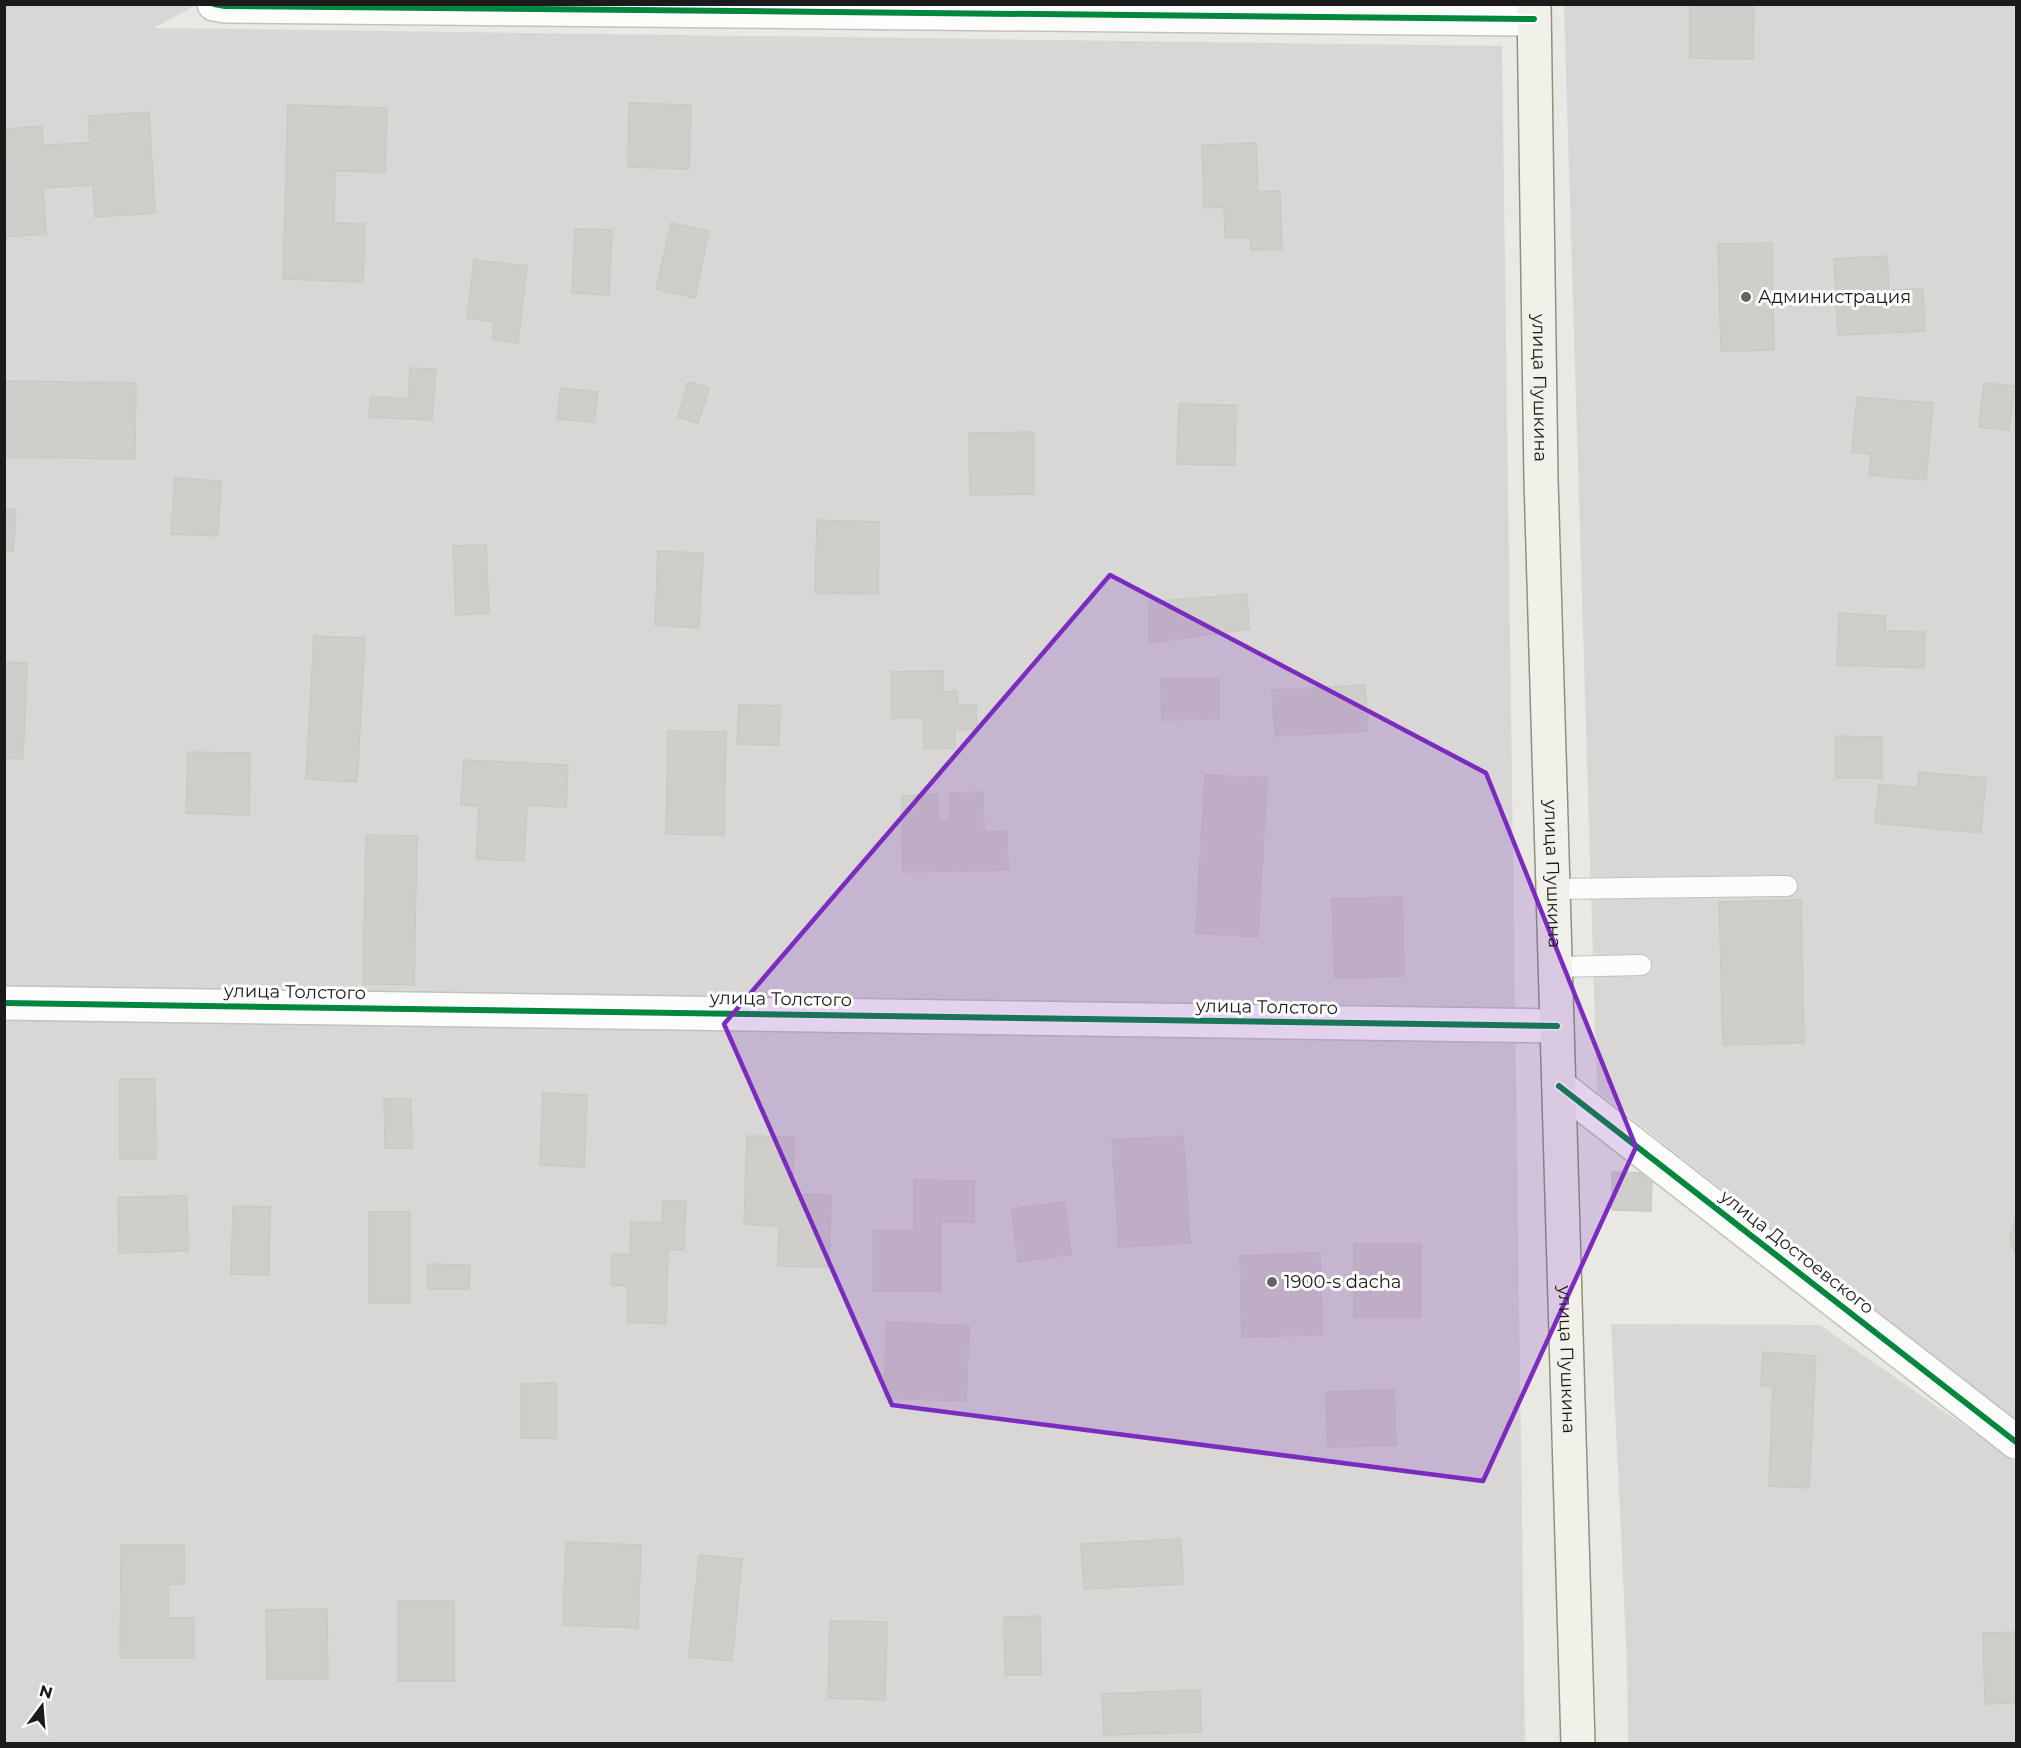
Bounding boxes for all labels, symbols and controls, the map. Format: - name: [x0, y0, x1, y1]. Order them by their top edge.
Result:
- place label: Администрация: [1758, 286, 1911, 308]
- marker: Администрация: [1739, 290, 1753, 304]
- street label: улица Пушкина: [1528, 313, 1552, 462]
- street label: улица Пушкина: [1539, 798, 1566, 948]
- street label: улица Толстого: [223, 980, 366, 1004]
- street label: улица Толстого: [709, 987, 852, 1011]
- street label: улица Толстого: [1195, 995, 1338, 1019]
- street label: улица Достоевского: [1715, 1184, 1878, 1319]
- place label: 1900-s dacha: [1284, 1271, 1401, 1293]
- marker: 1900-s dacha: [1265, 1275, 1279, 1289]
- street label: улица Пушкина: [1554, 1284, 1580, 1434]
- north arrow: [12, 1676, 72, 1736]
- text: N: [37, 1681, 55, 1703]

